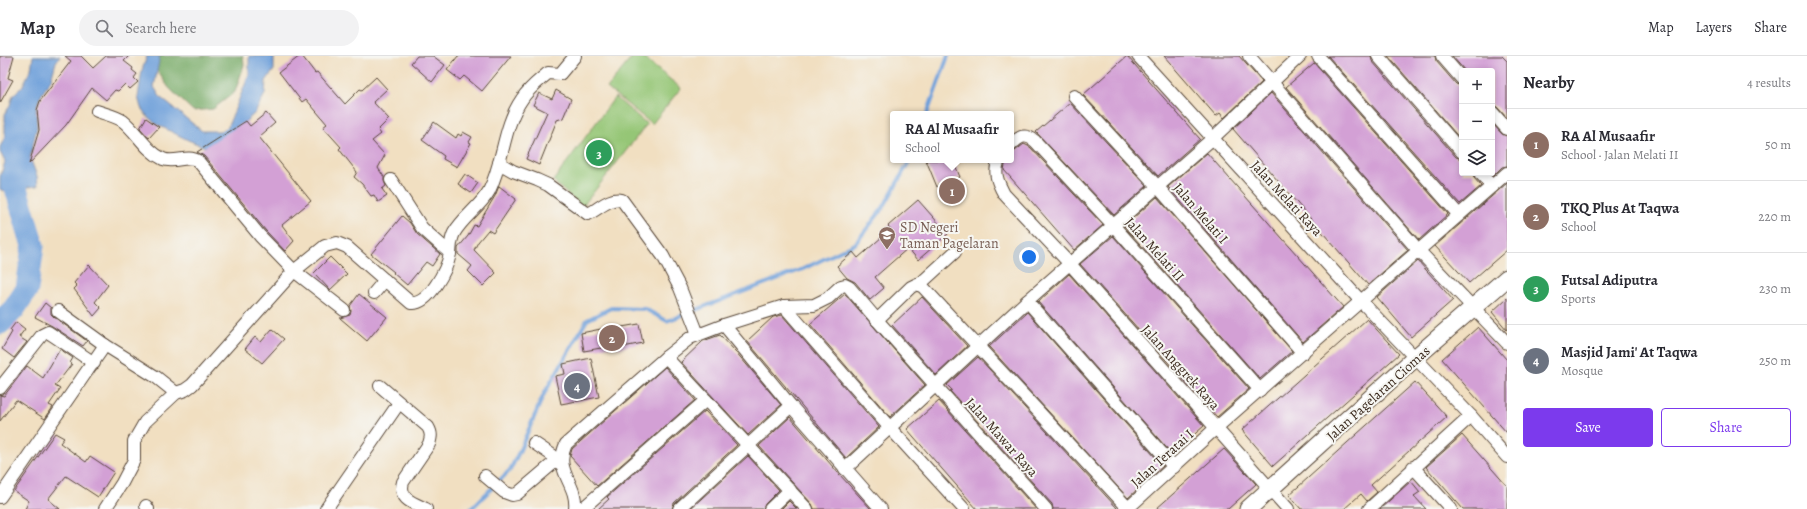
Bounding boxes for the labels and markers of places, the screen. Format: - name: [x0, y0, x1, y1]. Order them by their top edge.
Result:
- pin: 3: [586, 138, 612, 168]
- pin: 1: [939, 176, 965, 206]
- place label: SD Negeri Taman Pagelaran: [900, 218, 999, 253]
- school or university icon: SD Negeri Taman Pagelaran: [877, 225, 897, 250]
- pin: 2: [599, 323, 625, 353]
- pin: 4: [564, 371, 590, 401]

